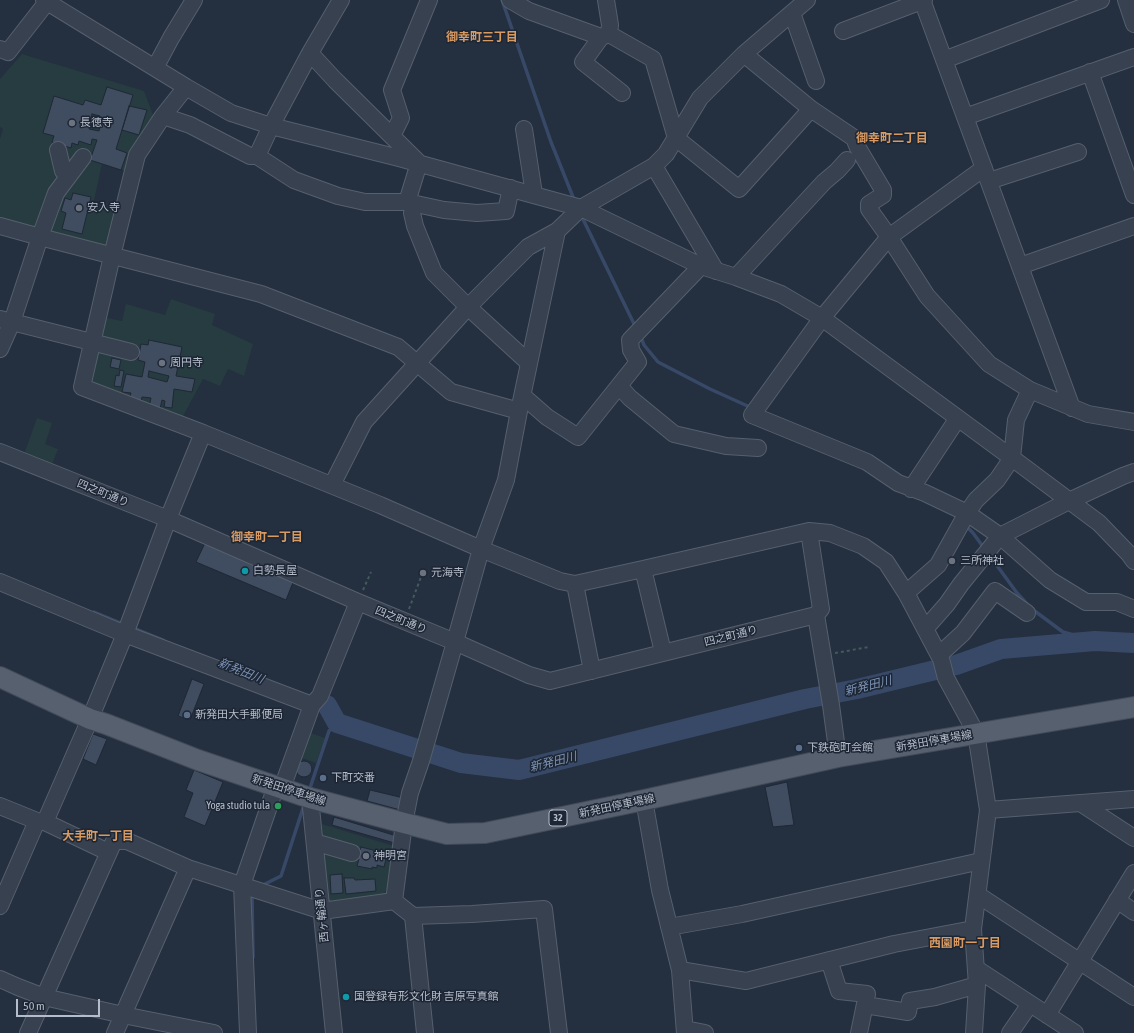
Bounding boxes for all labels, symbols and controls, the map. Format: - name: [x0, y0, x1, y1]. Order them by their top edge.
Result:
- district label: 御幸町三丁目: [446, 30, 518, 44]
- place label: 長徳寺: [80, 116, 113, 130]
- marker: 長徳寺: [67, 118, 77, 128]
- district label: 御幸町二丁目: [856, 131, 928, 145]
- place label: 安入寺: [87, 201, 120, 215]
- marker: 安入寺: [74, 203, 84, 213]
- place label: 周円寺: [170, 356, 203, 370]
- marker: 周円寺: [157, 358, 167, 368]
- street label: 四之町通り: [75, 477, 131, 509]
- district label: 御幸町一丁目: [231, 530, 303, 544]
- place label: 三所神社: [960, 554, 1004, 568]
- marker: 三所神社: [947, 556, 957, 566]
- place label: 白勢長屋: [253, 564, 297, 578]
- marker: 白勢長屋: [240, 566, 250, 576]
- place label: 元海寺: [431, 566, 464, 580]
- marker: 元海寺: [418, 568, 428, 578]
- street label: 四之町通り: [373, 604, 429, 636]
- street label: 四之町通り: [703, 623, 759, 649]
- water label: 新発田川: [216, 655, 266, 687]
- water label: 新発田川: [843, 673, 893, 699]
- place label: 新発田大手郵便局: [195, 708, 283, 722]
- marker: 新発田大手郵便局: [182, 710, 192, 720]
- street label: 新発田停車場線: [895, 728, 973, 754]
- place label: 下鉄砲町会館: [807, 741, 873, 755]
- marker: 下鉄砲町会館: [794, 743, 804, 753]
- water label: 新発田川: [528, 749, 578, 775]
- place label: 下町交番: [331, 771, 375, 785]
- street label: 新発田停車場線: [250, 772, 328, 808]
- marker: 下町交番: [318, 773, 328, 783]
- street label: 新発田停車場線: [578, 792, 656, 820]
- place label: Yoga studio tula: [206, 799, 270, 813]
- marker: Yoga studio tula: [273, 801, 283, 811]
- road number: 32: [549, 810, 567, 826]
- district label: 大手町一丁目: [62, 829, 134, 843]
- place label: 神明宮: [374, 849, 407, 863]
- marker: 神明宮: [361, 851, 371, 861]
- street label: 西ヶ輪通り: [313, 887, 331, 943]
- district label: 西園町一丁目: [929, 936, 1001, 950]
- place label: 国登録有形文化財 吉原写真館: [354, 990, 499, 1004]
- scale bar: [18, 991, 102, 1017]
- marker: 国登録有形文化財 吉原写真館: [341, 992, 351, 1002]
- text: 50 m: [23, 999, 45, 1013]

